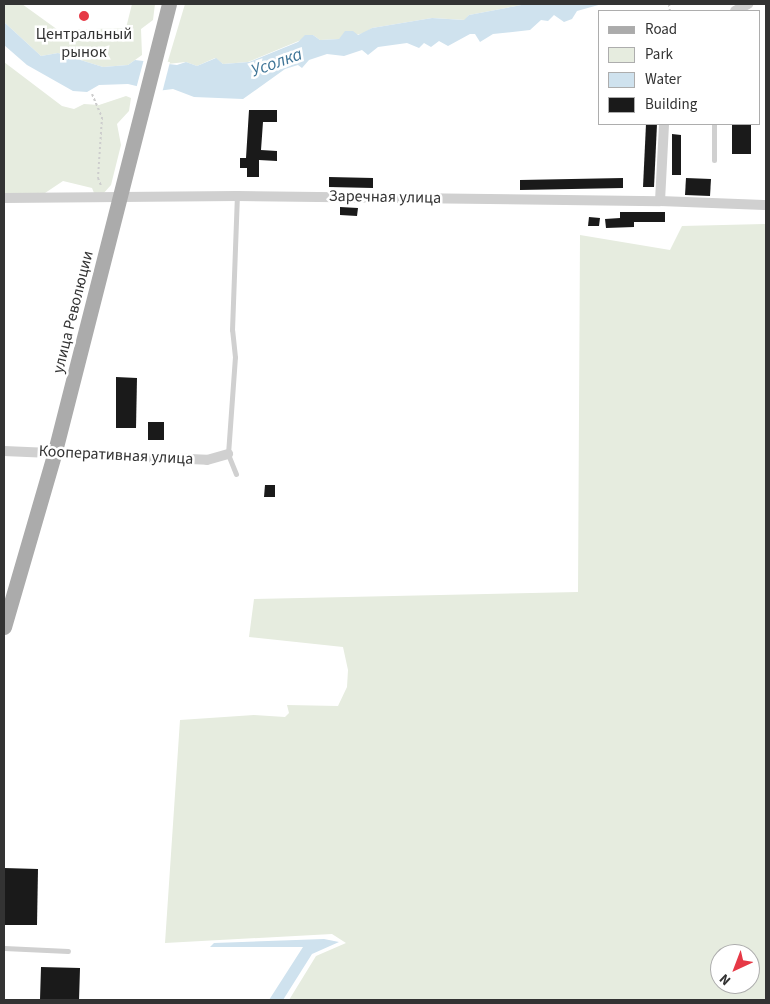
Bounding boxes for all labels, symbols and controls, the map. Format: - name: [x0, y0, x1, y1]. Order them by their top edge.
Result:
- marker: Центральный рынок: [78, 10, 90, 22]
- legend: [598, 10, 760, 125]
- text: Road: [645, 19, 677, 40]
- place label: Центральный рынок: [36, 24, 132, 62]
- water label: Усолка: [248, 44, 306, 82]
- text: Park: [645, 44, 673, 65]
- text: Water: [645, 69, 681, 90]
- text: Building: [645, 94, 697, 115]
- street label: Заречная улица: [329, 186, 441, 208]
- street label: улица Революции: [48, 249, 98, 375]
- street label: Кооперативная улица: [38, 441, 194, 469]
- north arrow: [710, 944, 760, 994]
- text: N: [715, 969, 736, 990]

